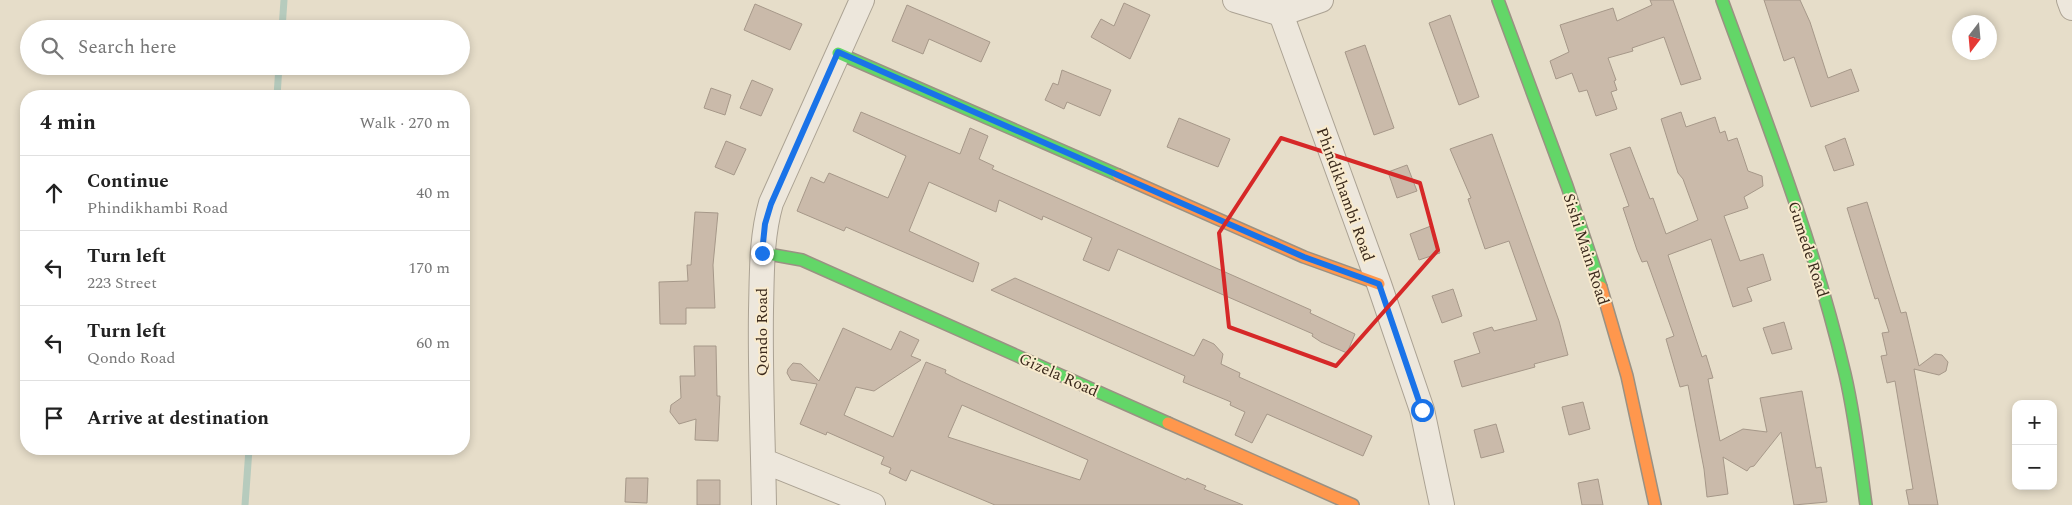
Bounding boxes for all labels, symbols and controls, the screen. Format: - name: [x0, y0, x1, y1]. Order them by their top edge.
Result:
- north arrow: [1952, 15, 1997, 60]
- search box: [20, 20, 470, 75]
- text: Search here: [78, 33, 177, 62]
- icon: search: [38, 34, 66, 62]
- text: 4 min: [40, 107, 96, 139]
- text: Walk · 270 m: [359, 111, 450, 135]
- street label: Phindikhambi Road: [1310, 124, 1380, 265]
- text: Continue: [87, 167, 169, 196]
- icon: ahead: [40, 179, 68, 207]
- text: 40 m: [416, 181, 450, 205]
- street label: Sishi Main Road: [1557, 190, 1615, 308]
- text: Phindikhambi Road: [87, 196, 228, 220]
- street label: Gumede Road: [1781, 198, 1835, 300]
- text: Turn left: [87, 242, 166, 271]
- route end: [751, 242, 774, 265]
- icon: left: [40, 254, 68, 282]
- text: 170 m: [408, 256, 450, 280]
- text: 223 Street: [87, 271, 157, 295]
- street label: Qondo Road: [750, 288, 774, 376]
- text: Turn left: [87, 317, 166, 346]
- icon: left: [40, 329, 68, 357]
- text: 60 m: [416, 331, 450, 355]
- text: Qondo Road: [87, 346, 176, 370]
- street label: Gizela Road: [1015, 347, 1102, 403]
- route start: [1411, 399, 1434, 422]
- map controls: [2012, 400, 2057, 490]
- button: +: [2012, 400, 2057, 445]
- icon: arrive: [40, 404, 68, 432]
- text: Arrive at destination: [87, 404, 269, 433]
- button: −: [2012, 445, 2057, 490]

